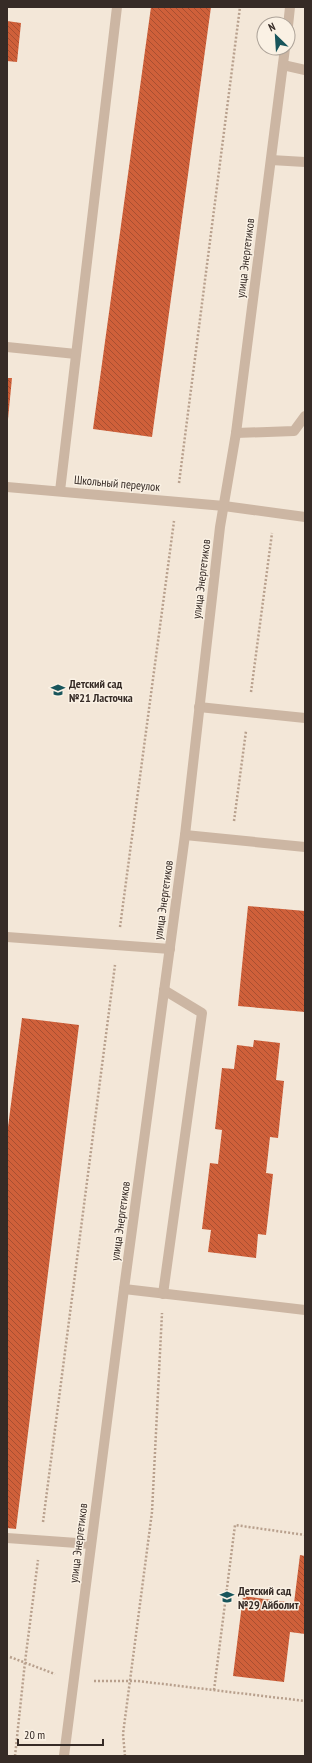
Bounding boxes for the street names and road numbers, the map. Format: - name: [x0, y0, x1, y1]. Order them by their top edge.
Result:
- street label: улица Энергетиков: [233, 217, 257, 299]
- street label: Школьный переулок: [73, 472, 161, 494]
- street label: улица Энергетиков: [189, 538, 213, 620]
- street label: улица Энергетиков: [150, 859, 176, 941]
- street label: улица Энергетиков: [107, 1180, 133, 1262]
- street label: улица Энергетиков: [66, 1502, 90, 1584]

